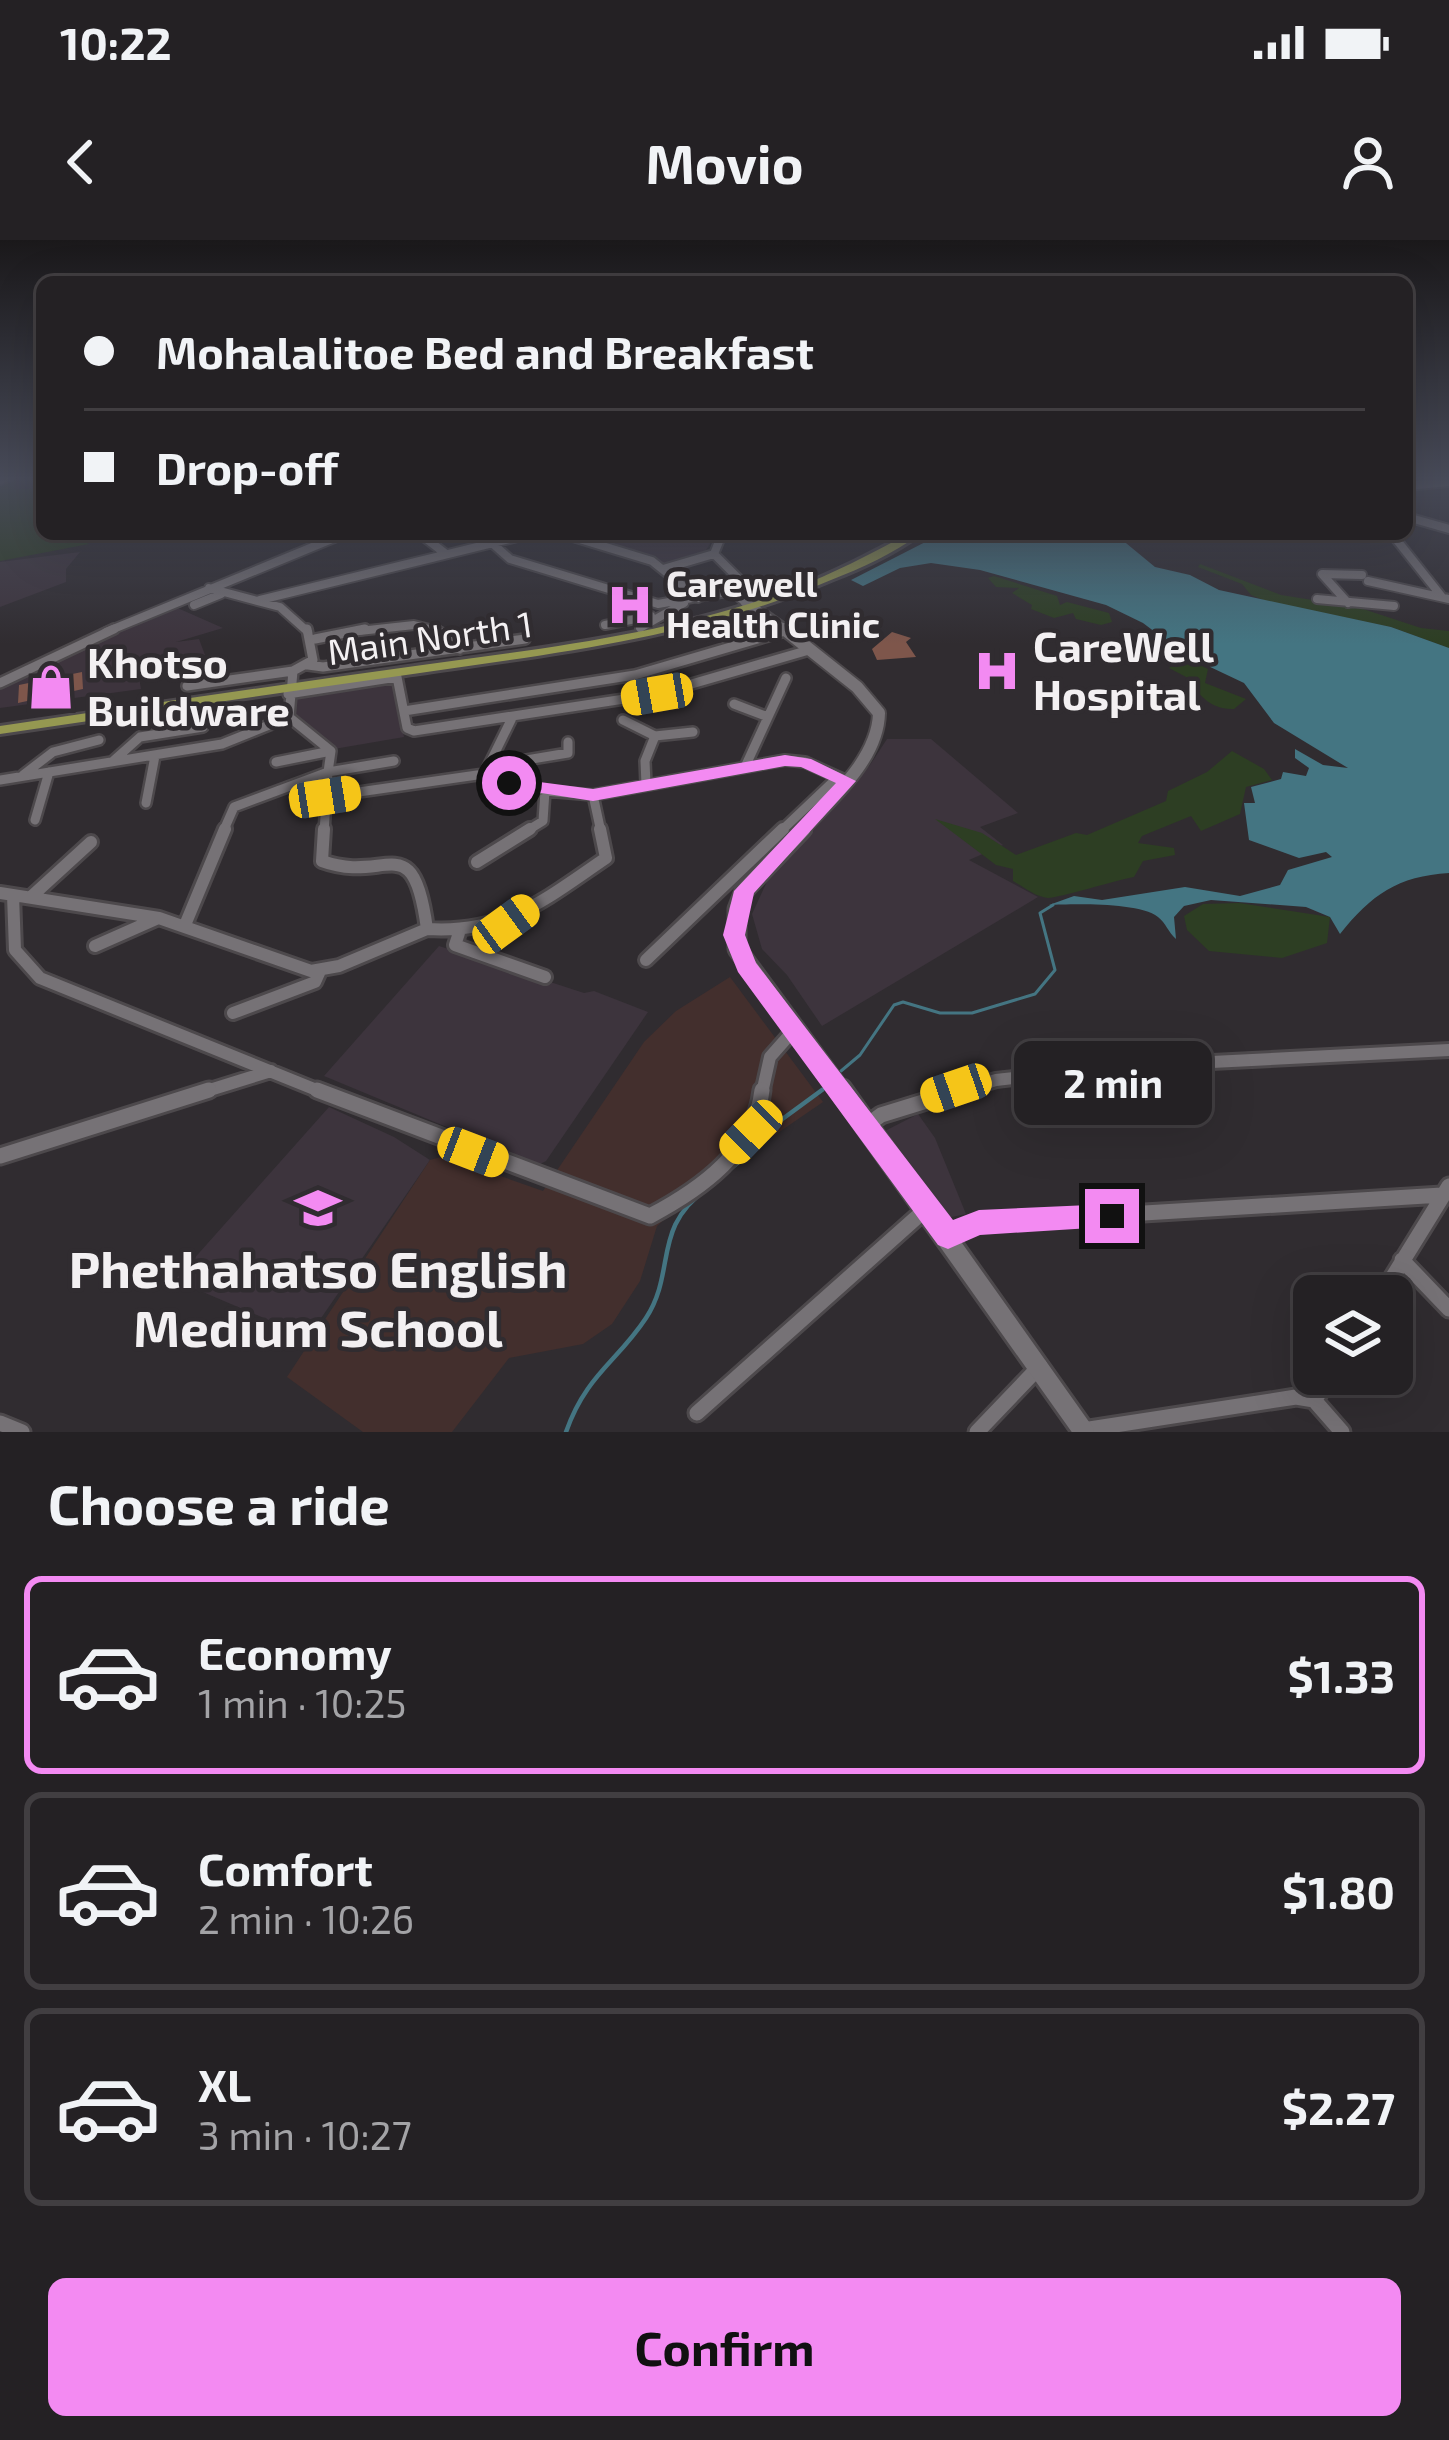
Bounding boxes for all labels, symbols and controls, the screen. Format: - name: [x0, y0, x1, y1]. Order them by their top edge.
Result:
- text: 10:22: [60, 15, 172, 69]
- icon: back: [48, 129, 114, 195]
- icon: person: [1335, 129, 1401, 195]
- text: Movio: [645, 130, 804, 195]
- text: Mohalalitoe Bed and Breakfast: [156, 324, 814, 378]
- text: Drop-off: [156, 440, 338, 494]
- place label: Carewell Health Clinic: [666, 561, 880, 645]
- hospital icon: Carewell Health Clinic: [605, 580, 655, 630]
- street label: Main North 1: [325, 601, 535, 672]
- place label: CareWell Hospital: [1033, 620, 1214, 718]
- place label: Khotso Buildware: [87, 636, 290, 734]
- hospital icon: CareWell Hospital: [972, 646, 1022, 696]
- shop icon: Khotso Buildware: [26, 662, 76, 712]
- car: [618, 670, 696, 718]
- route start: [482, 756, 536, 810]
- car: [287, 774, 363, 820]
- car: [466, 888, 546, 960]
- callout: 2 min: [1013, 1042, 1211, 1126]
- car: [916, 1059, 996, 1117]
- text: 2 min: [1063, 1059, 1163, 1106]
- car: [713, 1094, 789, 1170]
- car: [433, 1122, 513, 1182]
- school or university icon: Phethahatso English Medium School: [293, 1183, 343, 1233]
- route end: [1085, 1189, 1139, 1243]
- place label: Phethahatso English Medium School: [69, 1237, 567, 1357]
- map controls: [1293, 1275, 1413, 1395]
- button: layers: [1293, 1275, 1413, 1395]
- text: Choose a ride: [48, 1471, 390, 1536]
- icon: car: [54, 1621, 162, 1729]
- text: Economy: [198, 1625, 392, 1679]
- text: $1.33: [1287, 1648, 1395, 1702]
- text: 1 min · 10:25: [198, 1679, 406, 1726]
- icon: car: [54, 1837, 162, 1945]
- text: Comfort: [198, 1841, 373, 1895]
- text: $1.80: [1282, 1864, 1395, 1918]
- text: 2 min · 10:26: [198, 1895, 414, 1942]
- icon: car: [54, 2053, 162, 2161]
- text: XL: [198, 2057, 251, 2111]
- text: $2.27: [1282, 2080, 1395, 2134]
- text: 3 min · 10:27: [198, 2111, 412, 2158]
- button: Confirm: [48, 2278, 1401, 2416]

